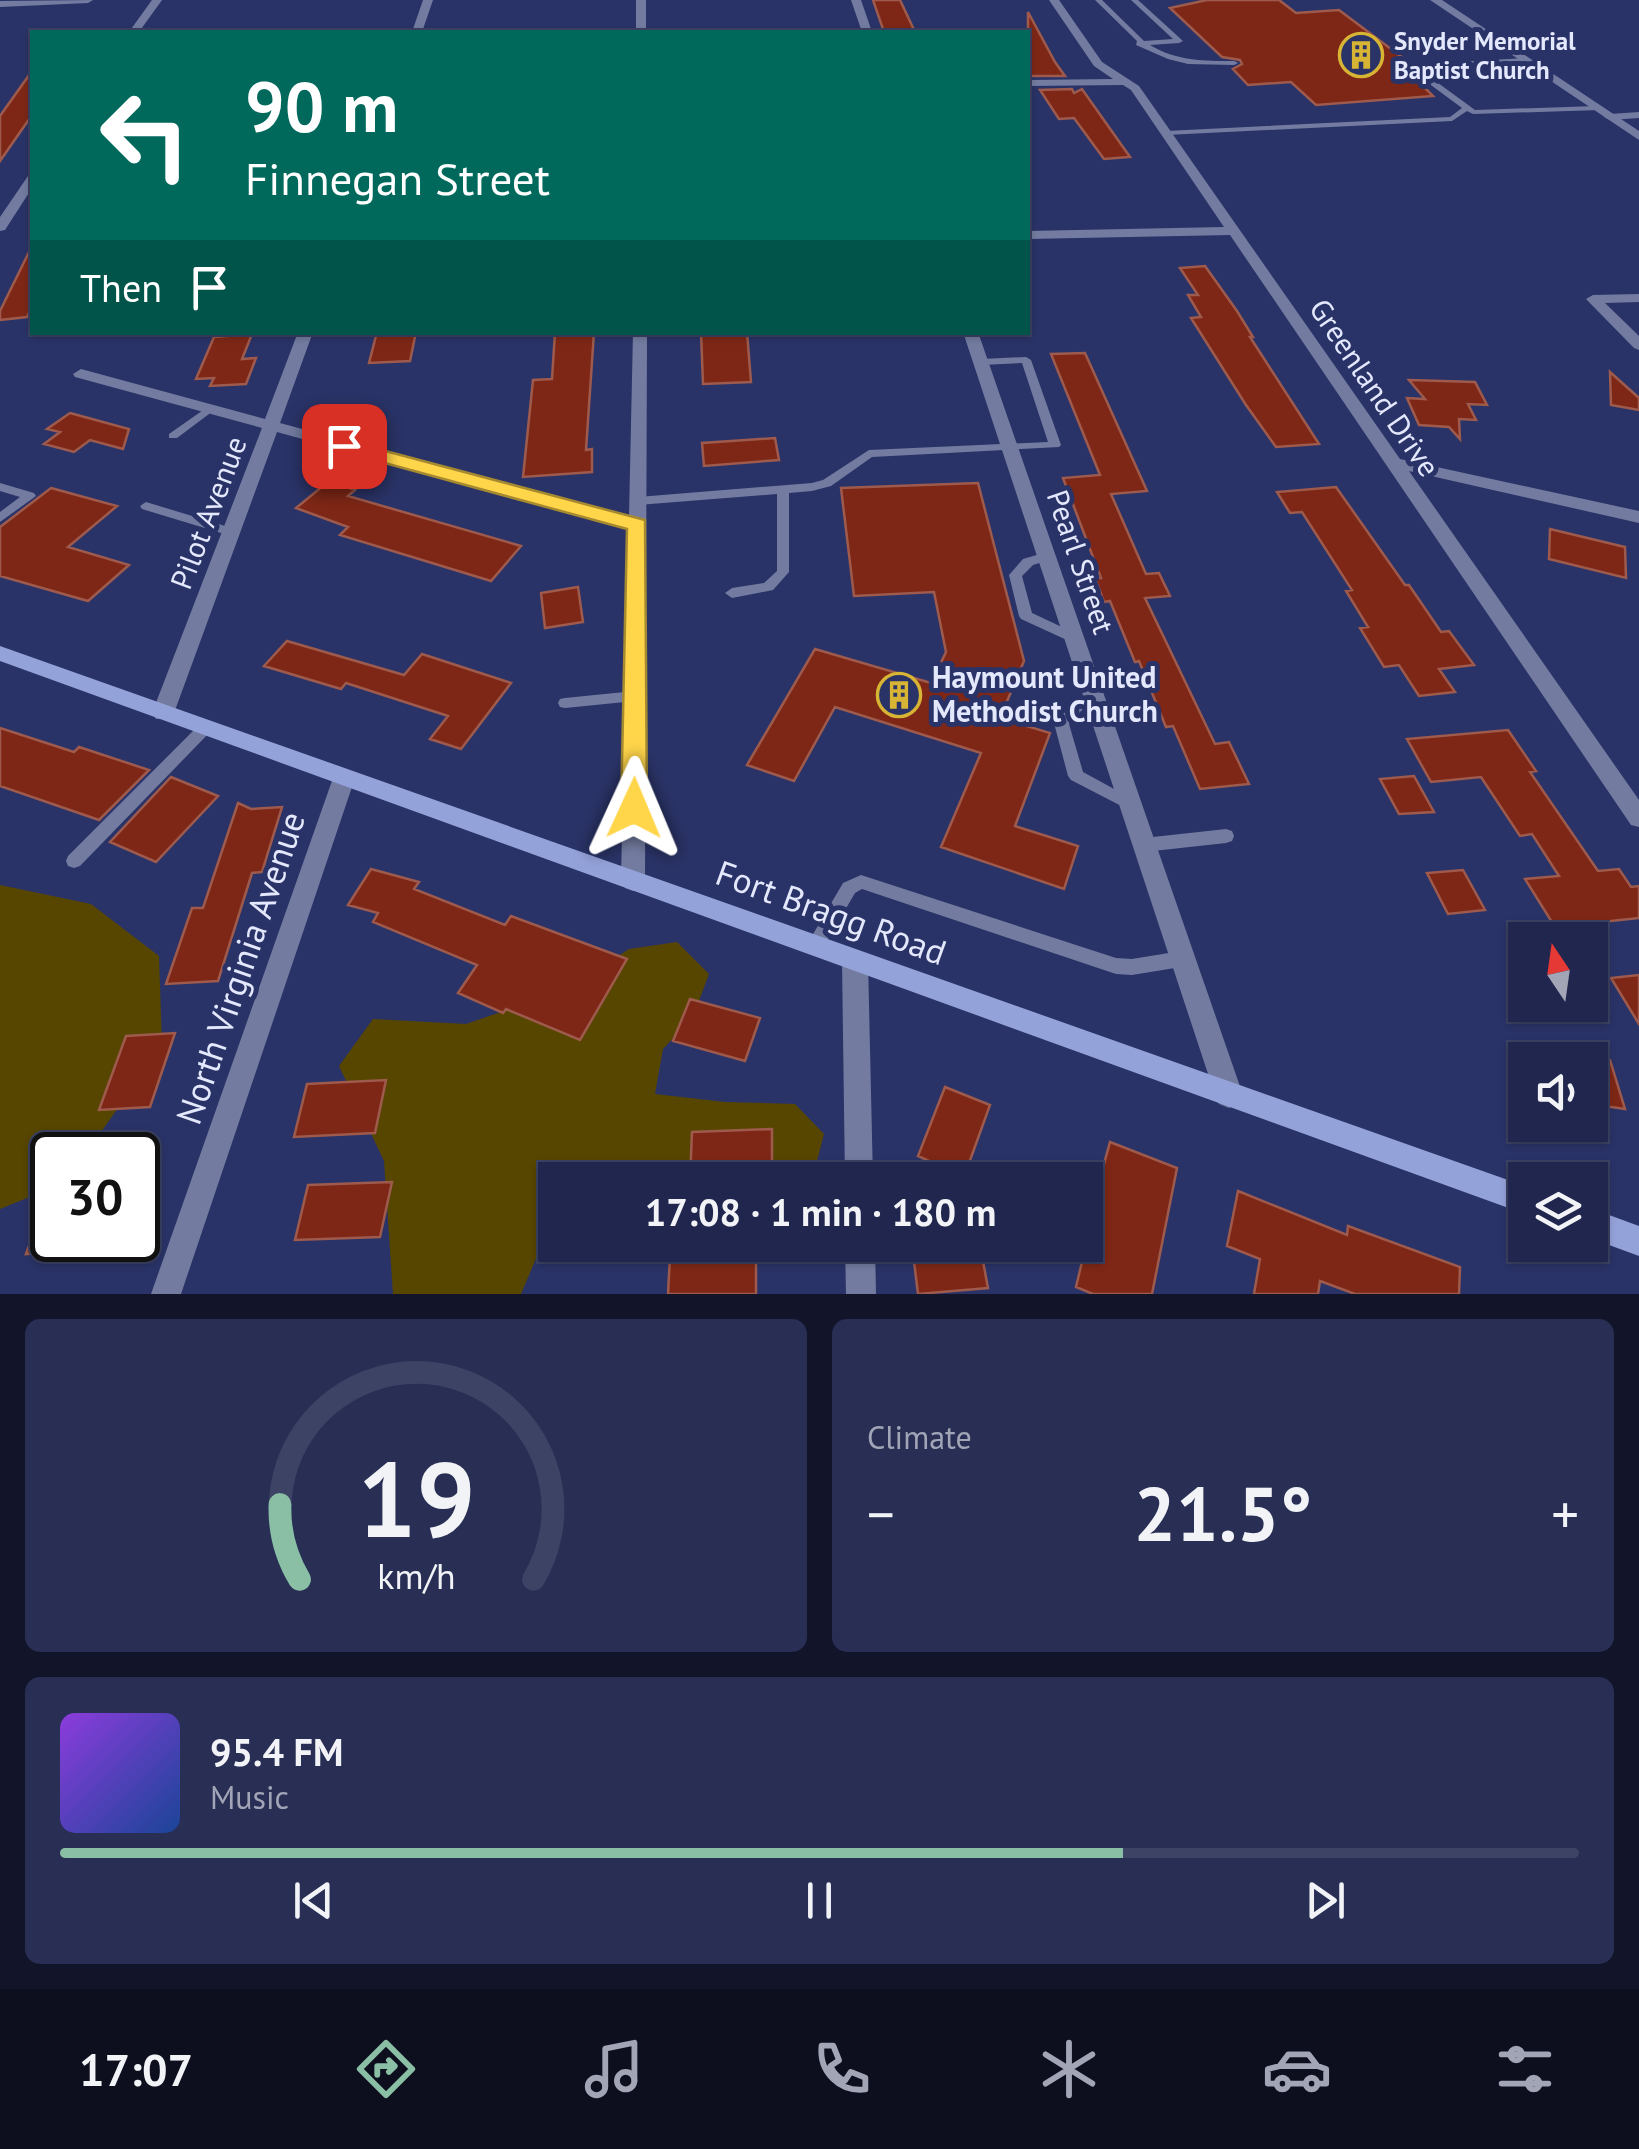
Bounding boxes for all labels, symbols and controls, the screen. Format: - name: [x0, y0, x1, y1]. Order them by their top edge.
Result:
- place label: Snyder Memorial Baptist Church: [1394, 25, 1576, 86]
- building icon: Snyder Memorial Baptist Church: [1338, 32, 1384, 78]
- text: 90 m: [245, 61, 398, 151]
- icon: left: [80, 70, 210, 200]
- text: Finnegan Street: [245, 149, 550, 207]
- icon: arrive: [182, 260, 237, 315]
- text: Then: [80, 263, 162, 312]
- street label: Greenland Drive: [1301, 291, 1449, 484]
- pin: [302, 404, 387, 489]
- icon: arrive: [317, 419, 372, 474]
- street label: Pilot Avenue: [161, 431, 255, 594]
- street label: Pearl Street: [1039, 485, 1124, 638]
- place label: Haymount United Methodist Church: [932, 657, 1158, 730]
- building icon: Haymount United Methodist Church: [876, 672, 922, 718]
- position arrow: [582, 756, 686, 860]
- street label: North Virginia Avenue: [165, 805, 315, 1130]
- street label: Fort Bragg Road: [710, 849, 953, 975]
- north arrow: [1508, 922, 1608, 1022]
- map controls: [1508, 922, 1608, 1262]
- button: sound: [1508, 1042, 1608, 1142]
- speed limit sign: 30: [30, 1132, 160, 1262]
- button: layers: [1508, 1162, 1608, 1262]
- text: 17:08 · 1 min · 180 m: [645, 1187, 996, 1236]
- text: Climate: [867, 1416, 972, 1458]
- text: 19: [357, 1431, 475, 1566]
- text: 21.5°: [1134, 1465, 1312, 1562]
- text: −: [867, 1478, 895, 1549]
- text: +: [1551, 1478, 1579, 1549]
- text: km/h: [377, 1553, 455, 1599]
- text: 95.4 FM: [210, 1727, 343, 1776]
- text: Music: [210, 1776, 289, 1818]
- icon: previous: [286, 1873, 341, 1928]
- icon: pause: [792, 1873, 847, 1928]
- icon: next: [1298, 1873, 1353, 1928]
- icon: directions: [351, 2034, 421, 2104]
- icon: music: [579, 2034, 649, 2104]
- icon: phone: [807, 2034, 877, 2104]
- icon: climate: [1034, 2034, 1104, 2104]
- icon: car: [1262, 2034, 1332, 2104]
- icon: filters: [1490, 2034, 1560, 2104]
- text: 17:07: [79, 2040, 193, 2098]

